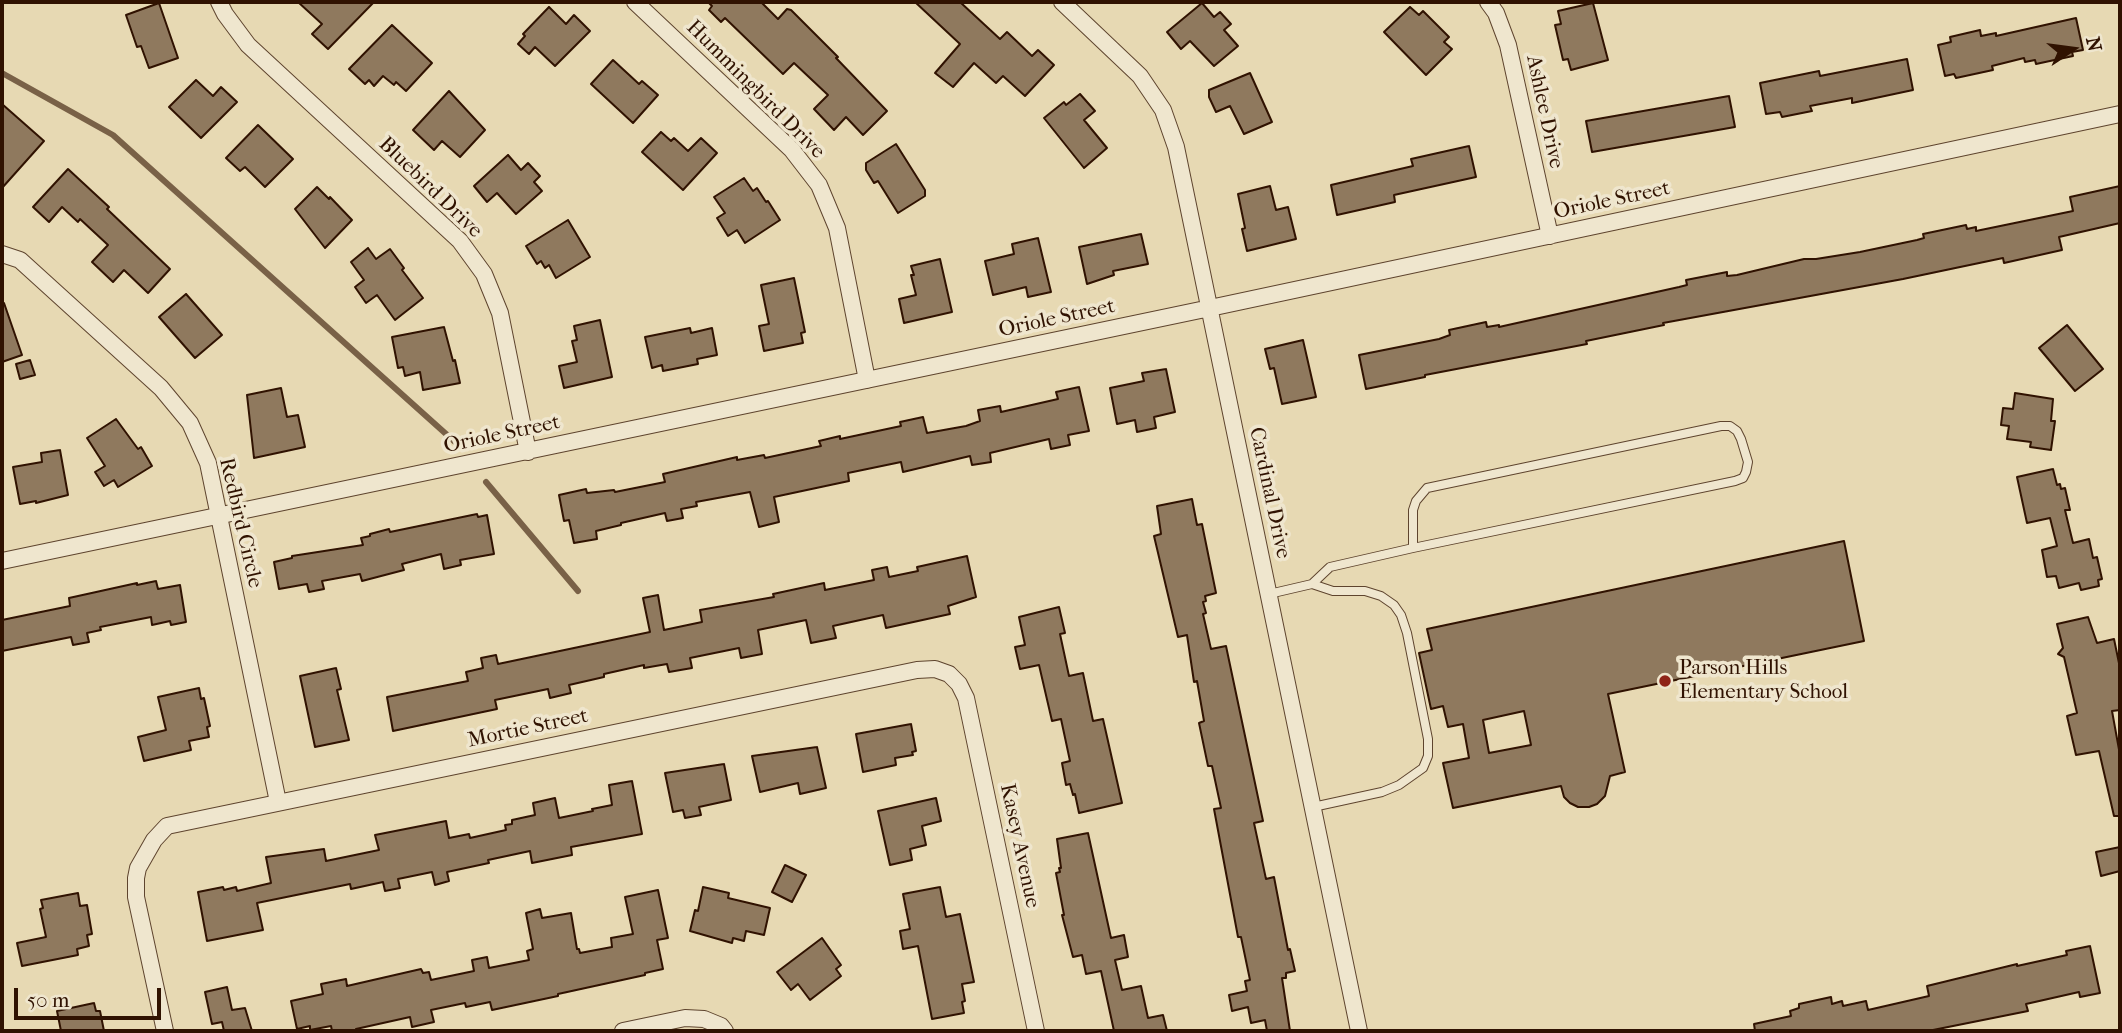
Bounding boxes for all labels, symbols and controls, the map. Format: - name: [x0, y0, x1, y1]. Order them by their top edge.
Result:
- north arrow: [2038, 14, 2108, 84]
- street label: Hummingbird Drive: [680, 15, 830, 165]
- text: N: [2081, 35, 2106, 54]
- street label: Ashlee Drive: [1520, 53, 1568, 171]
- street label: Bluebird Drive: [373, 132, 487, 244]
- street label: Oriole Street: [1552, 176, 1672, 226]
- street label: Oriole Street: [997, 294, 1117, 344]
- street label: Oriole Street: [442, 410, 562, 460]
- street label: Cardinal Drive: [1243, 425, 1295, 561]
- street label: Redbird Circle: [213, 455, 267, 591]
- place label: Parson Hills Elementary School: [1679, 656, 1848, 706]
- marker: Parson Hills Elementary School: [1657, 673, 1673, 689]
- street label: Mortie Street: [466, 704, 590, 754]
- street label: Kasey Avenue: [994, 782, 1044, 910]
- scale bar: [18, 974, 164, 1018]
- text: 50 m: [27, 988, 70, 1012]

